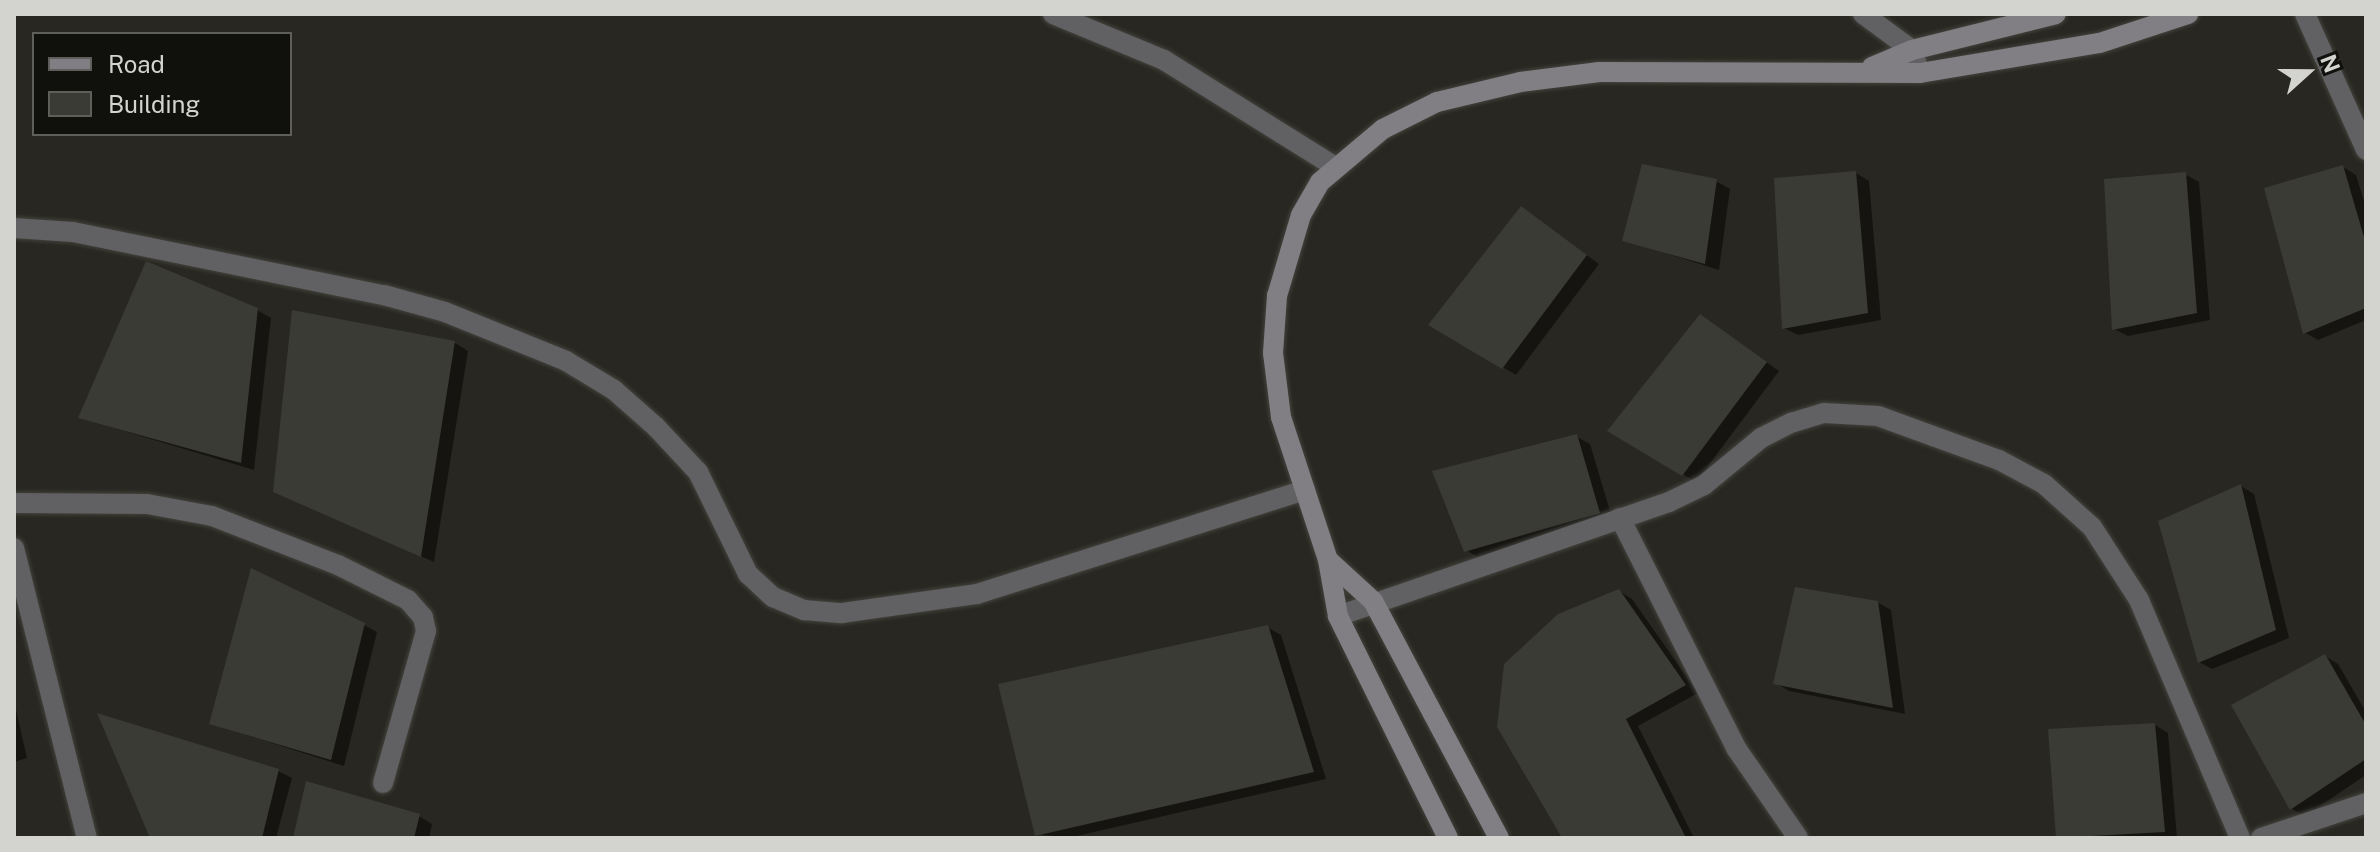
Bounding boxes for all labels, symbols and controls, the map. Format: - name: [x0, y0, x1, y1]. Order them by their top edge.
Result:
- legend: [32, 32, 292, 136]
- north arrow: [2268, 32, 2348, 112]
- text: Road: [108, 50, 165, 78]
- text: N: [2315, 51, 2346, 76]
- text: Building: [108, 90, 200, 118]

